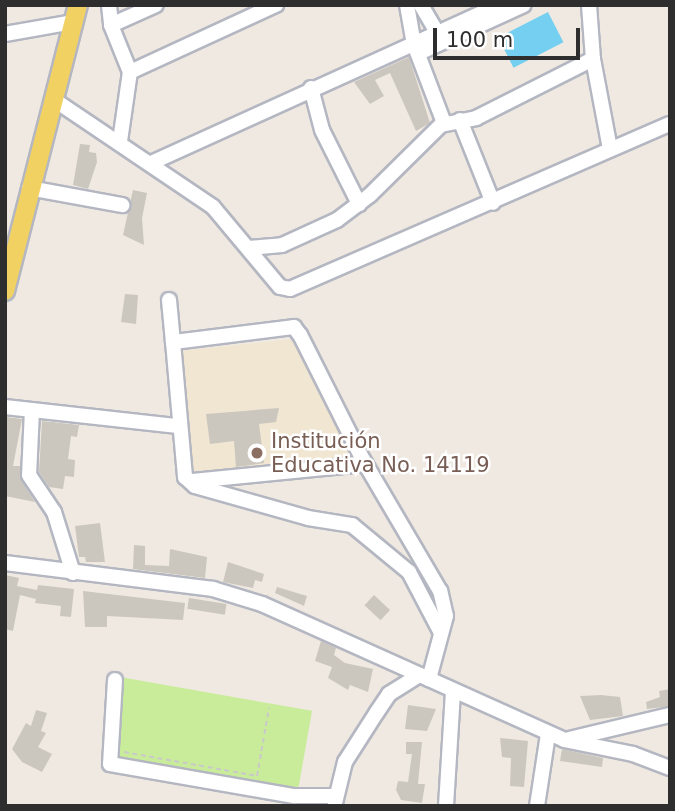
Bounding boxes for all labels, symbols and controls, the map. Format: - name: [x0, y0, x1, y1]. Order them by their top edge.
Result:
- scale bar: [437, 14, 584, 58]
- text: 100 m: [446, 28, 513, 52]
- place label: Institución Educativa No. 14119: [271, 428, 490, 478]
- marker: Institución Educativa No. 14119: [249, 445, 265, 461]

